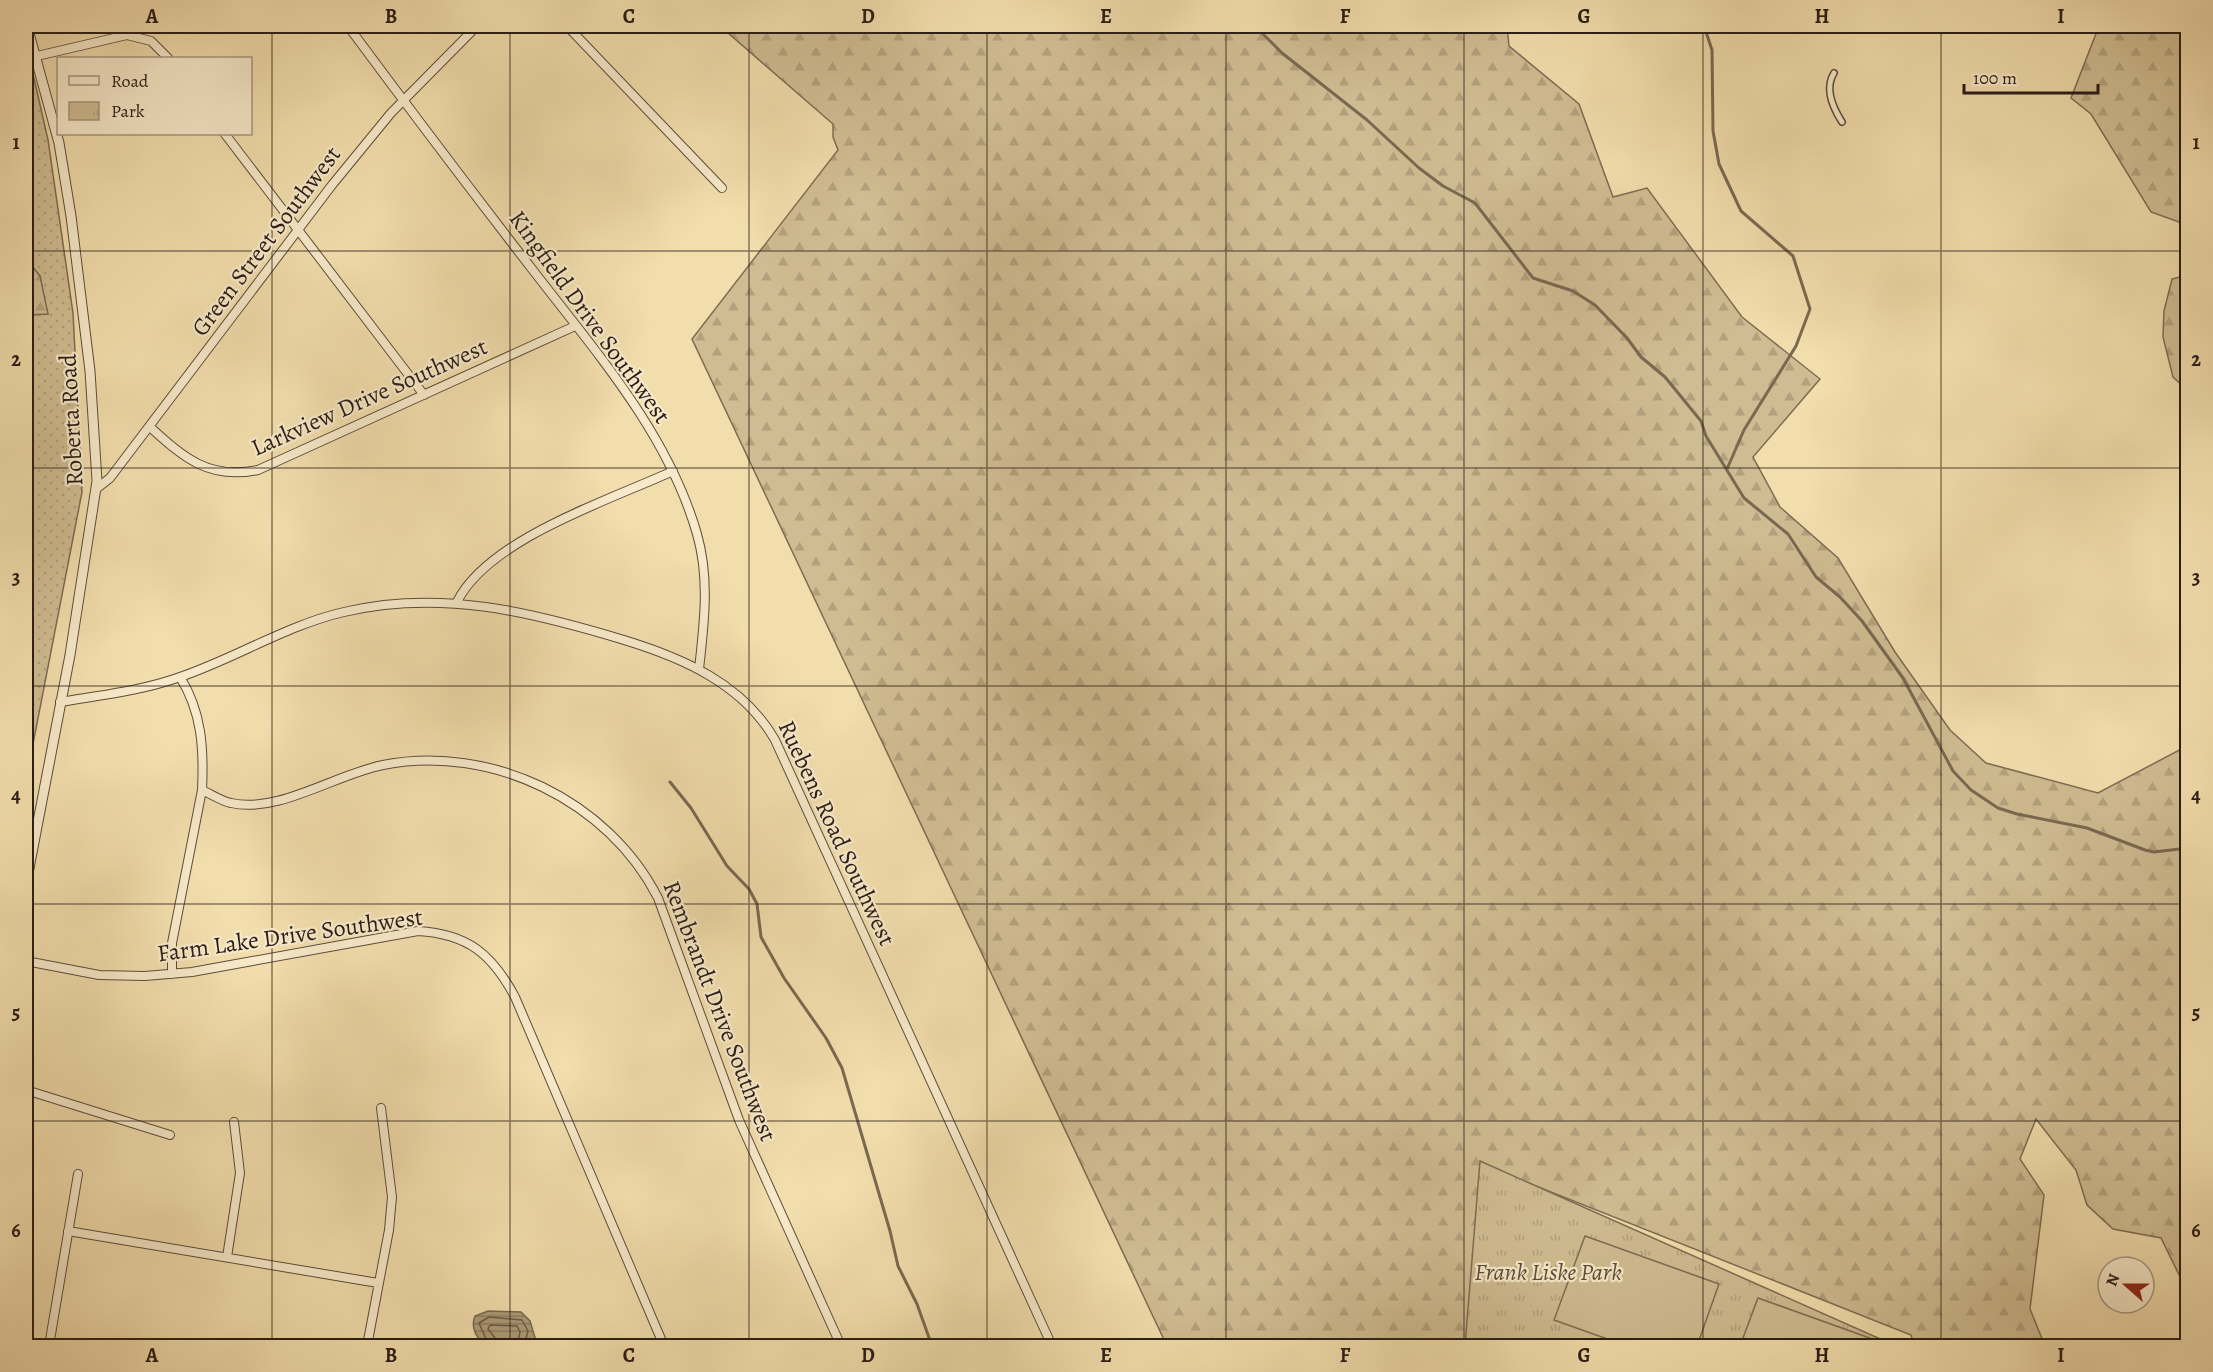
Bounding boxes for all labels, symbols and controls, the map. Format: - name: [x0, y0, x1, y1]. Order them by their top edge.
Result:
- text: A: [145, 3, 159, 30]
- text: B: [385, 3, 397, 30]
- text: C: [623, 3, 635, 30]
- text: D: [861, 3, 875, 30]
- text: E: [1100, 3, 1112, 30]
- text: F: [1340, 3, 1351, 30]
- text: G: [1577, 3, 1591, 30]
- text: H: [1815, 3, 1830, 30]
- text: I: [2057, 3, 2065, 30]
- legend: [57, 57, 252, 135]
- scale bar: [1964, 57, 2098, 95]
- text: 100 m: [1973, 66, 2017, 90]
- text: Road: [111, 69, 149, 93]
- text: Park: [111, 99, 145, 123]
- text: 1: [12, 129, 20, 156]
- text: 1: [2192, 129, 2200, 156]
- street label: Green Street Southwest: [184, 139, 348, 342]
- street label: Kingfield Drive Southwest: [502, 204, 678, 430]
- street label: Larkview Drive Southwest: [246, 330, 492, 464]
- text: 2: [11, 346, 21, 373]
- text: 2: [2191, 346, 2201, 373]
- street label: Roberta Road: [52, 353, 90, 487]
- text: 3: [12, 564, 20, 591]
- text: 3: [2192, 564, 2200, 591]
- street label: Ruebens Road Southwest: [771, 715, 903, 951]
- text: 4: [11, 782, 21, 809]
- text: 4: [2191, 782, 2201, 809]
- street label: Rembrandt Drive Southwest: [655, 876, 785, 1146]
- street label: Farm Lake Drive Southwest: [155, 901, 425, 969]
- text: 5: [12, 999, 20, 1026]
- text: 5: [2192, 999, 2200, 1026]
- text: 6: [11, 1217, 21, 1244]
- text: 6: [2191, 1217, 2201, 1244]
- north arrow: [2096, 1255, 2156, 1315]
- park label: Frank Liske Park: [1474, 1256, 1622, 1288]
- text: N: [2101, 1270, 2125, 1289]
- text: A: [145, 1342, 159, 1369]
- text: B: [385, 1342, 397, 1369]
- text: C: [623, 1342, 635, 1369]
- text: D: [861, 1342, 875, 1369]
- text: E: [1100, 1342, 1112, 1369]
- text: F: [1340, 1342, 1351, 1369]
- text: G: [1577, 1342, 1591, 1369]
- text: H: [1815, 1342, 1830, 1369]
- text: I: [2057, 1342, 2065, 1369]

